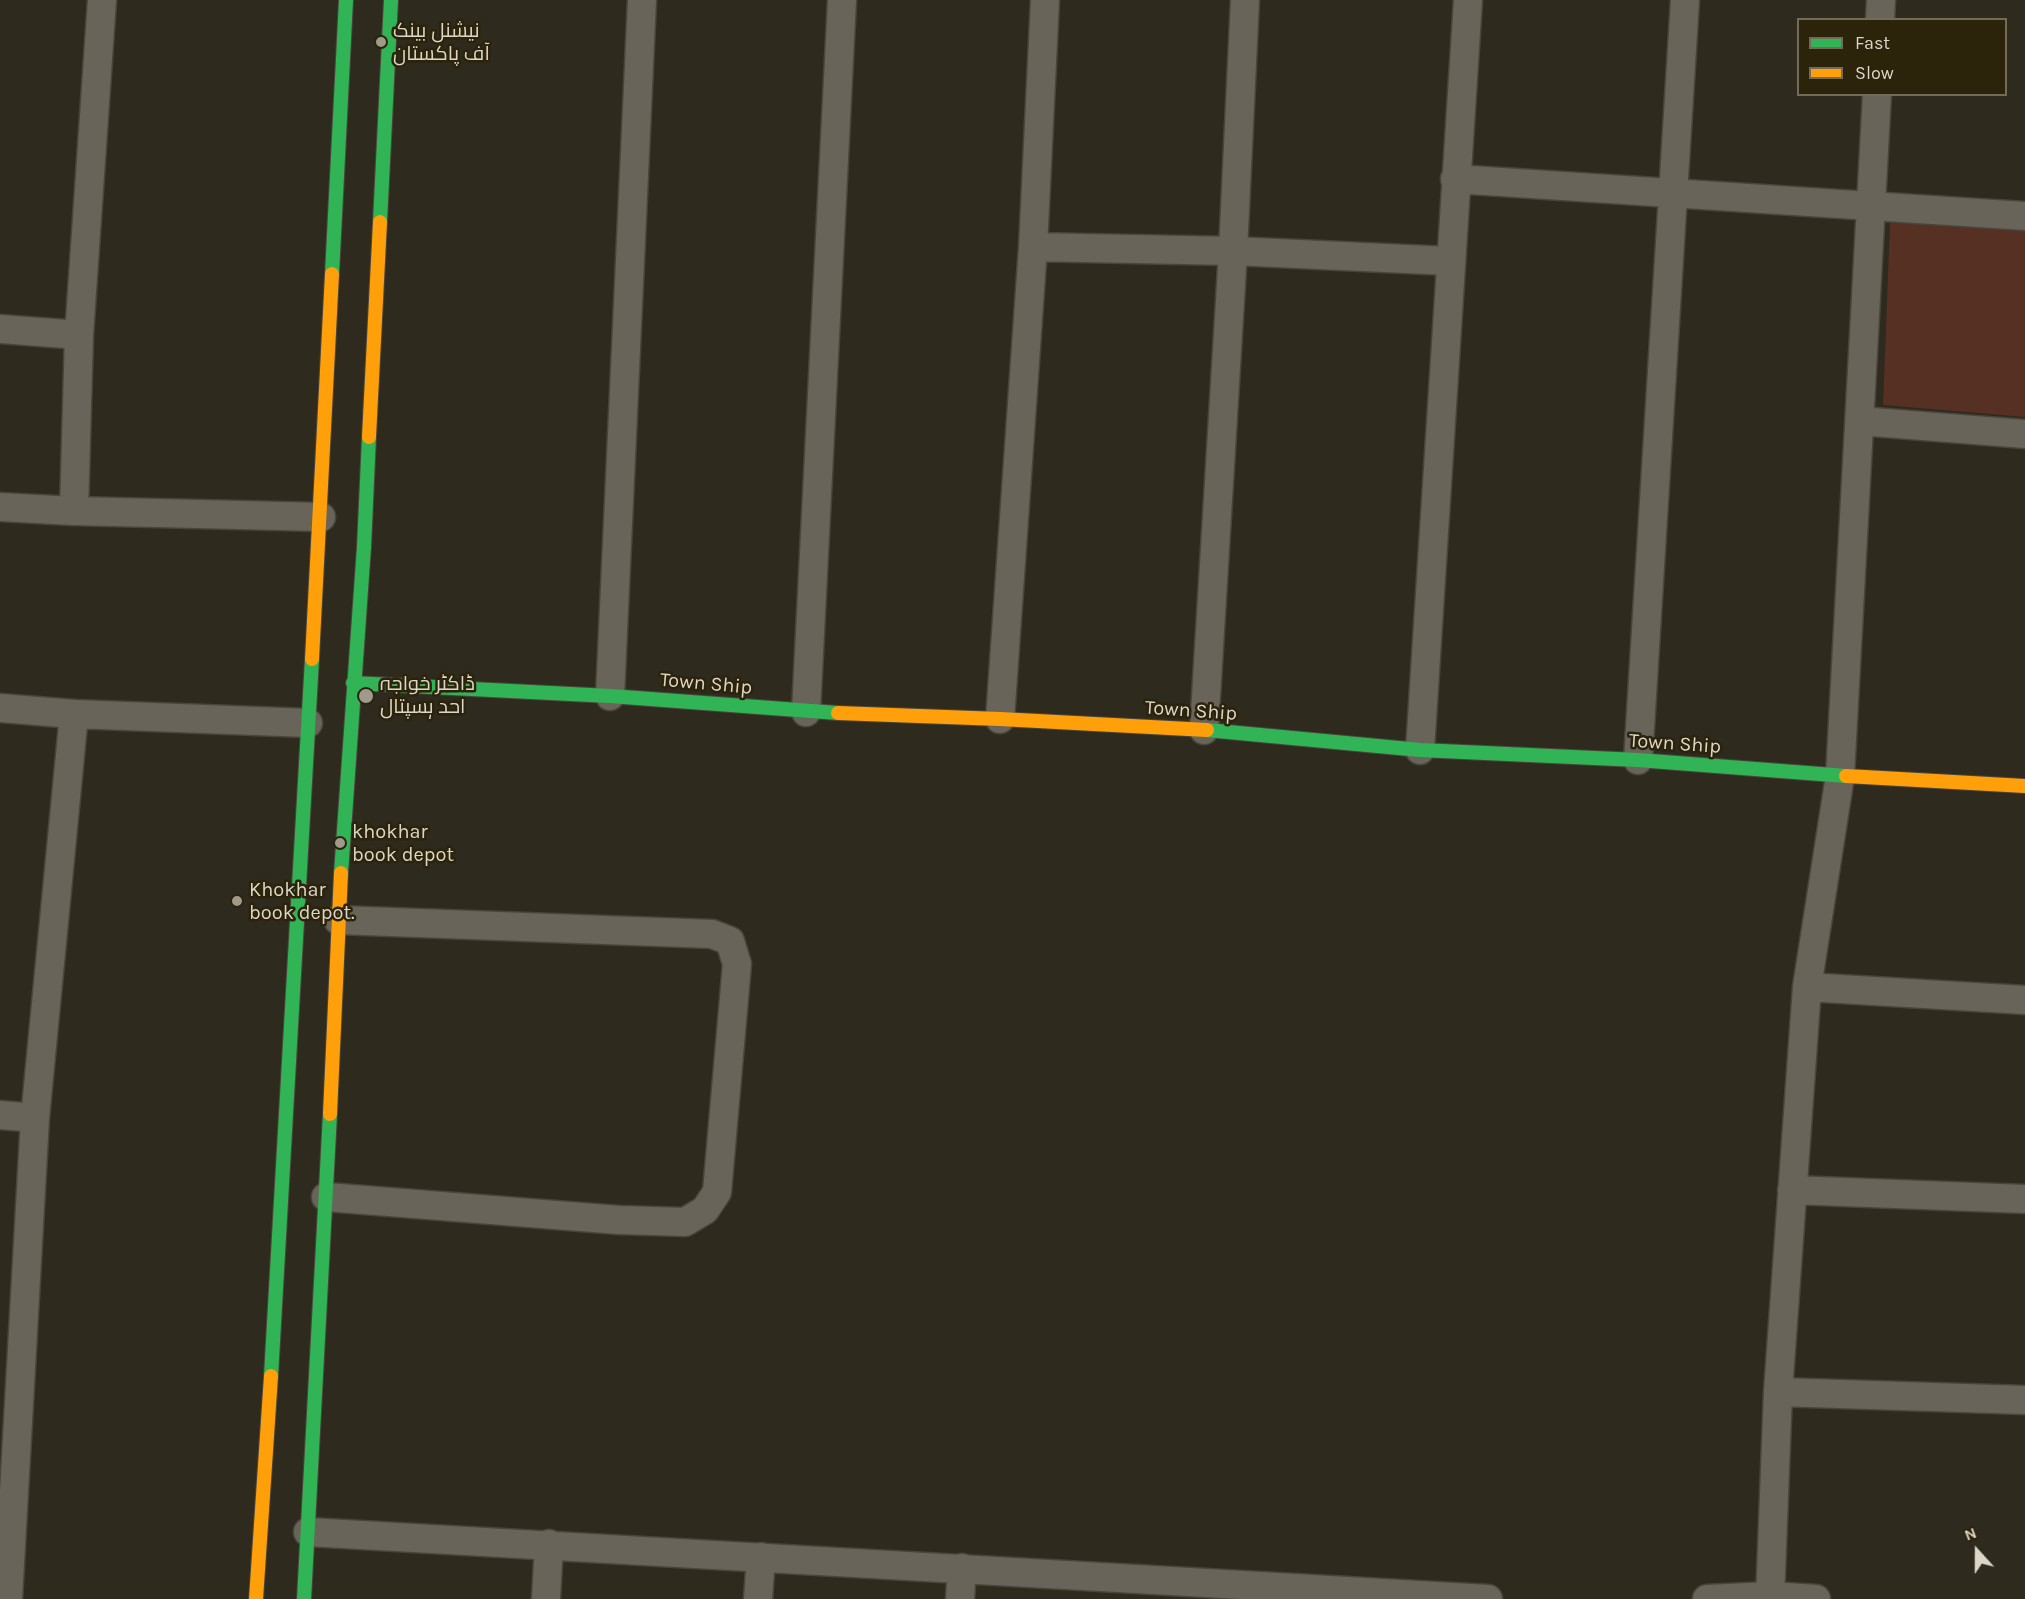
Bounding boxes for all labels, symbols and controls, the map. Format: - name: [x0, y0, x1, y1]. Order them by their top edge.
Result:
- legend: [1797, 18, 2007, 96]
- place label: نیشنل بینک آف پاکستان: [393, 19, 490, 66]
- text: Fast: [1855, 32, 1890, 54]
- marker: نیشنل بینک آف پاکستان: [374, 35, 388, 49]
- text: Slow: [1855, 62, 1894, 84]
- street label: Town Ship: [659, 668, 753, 700]
- place label: ڈاکٹر خواجہ احد ہسپتال: [380, 672, 475, 719]
- marker: ڈاکٹر خواجہ احد ہسپتال: [357, 687, 375, 705]
- street label: Town Ship: [1144, 696, 1238, 726]
- street label: Town Ship: [1628, 729, 1722, 759]
- place label: khokhar book depot: [352, 820, 454, 867]
- marker: khokhar book depot: [333, 836, 347, 850]
- place label: Khokhar book depot.: [249, 878, 355, 925]
- marker: Khokhar book depot.: [230, 894, 244, 908]
- north arrow: [1947, 1521, 2007, 1581]
- text: N: [1962, 1523, 1979, 1545]

